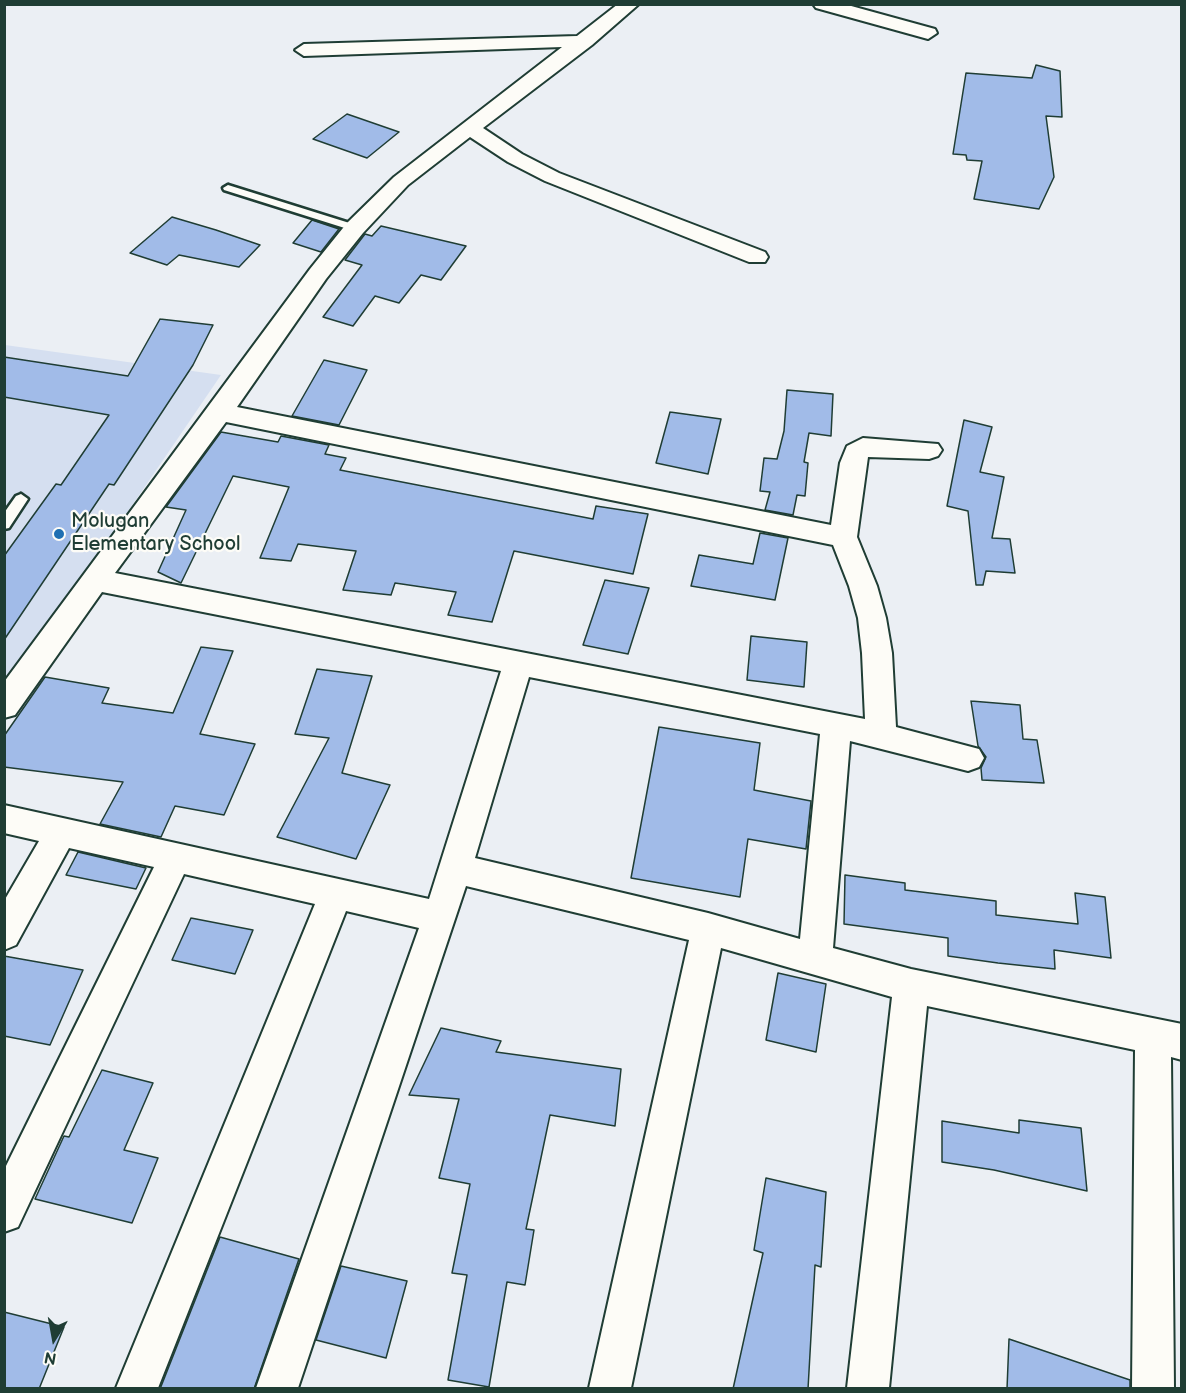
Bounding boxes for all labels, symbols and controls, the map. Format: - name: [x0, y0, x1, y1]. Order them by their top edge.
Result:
- place label: Molugan Elementary School: [71, 510, 241, 557]
- marker: Molugan Elementary School: [52, 527, 66, 541]
- north arrow: [24, 1309, 84, 1369]
- text: N: [43, 1347, 58, 1368]

